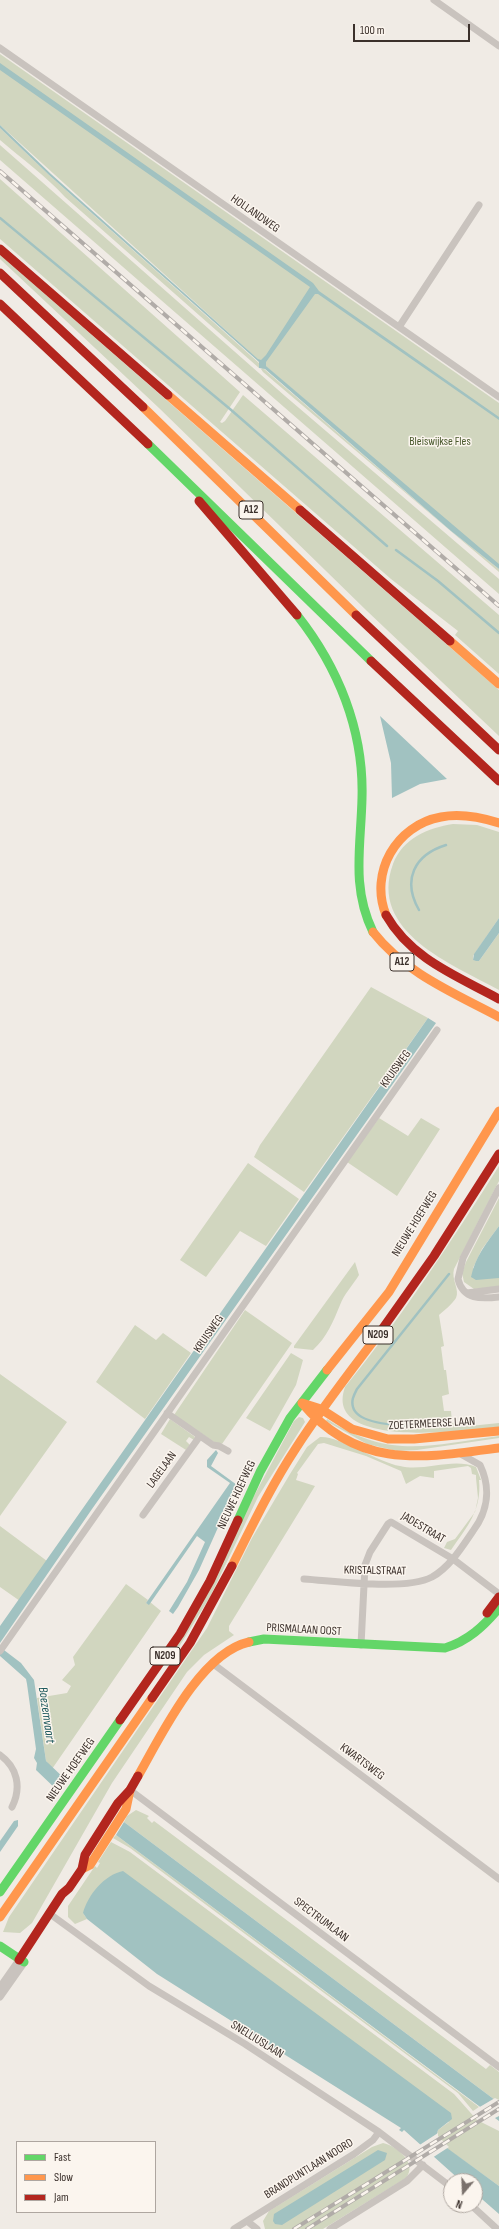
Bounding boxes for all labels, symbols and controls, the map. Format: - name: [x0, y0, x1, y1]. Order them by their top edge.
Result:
- scale bar: [355, 16, 472, 42]
- text: 100 m: [360, 23, 385, 38]
- street label: HOLLANDWEG: [228, 192, 282, 236]
- park label: Bleiswijkse Fles: [409, 435, 471, 449]
- road number: A12: [239, 501, 263, 519]
- road number: A12: [390, 953, 414, 971]
- street label: KRUISWEG: [378, 1047, 414, 1091]
- street label: NIEUWE HOEFWEG: [389, 1189, 441, 1259]
- street label: KRUISWEG: [191, 1312, 227, 1356]
- road number: N209: [363, 1326, 393, 1344]
- street label: ZOETERMEERSE LAAN: [388, 1415, 476, 1433]
- street label: LAGELAAN: [144, 1449, 180, 1491]
- street label: NIEUWE HOEFWEG: [215, 1458, 259, 1532]
- street label: JADESTRAAT: [398, 1509, 448, 1547]
- street label: KRISTALSTRAAT: [344, 1563, 406, 1579]
- street label: PRISMALAAN OOST: [266, 1621, 342, 1639]
- road number: N209: [150, 1647, 180, 1665]
- water label: Boezemvaart: [34, 1686, 58, 1744]
- street label: NIEUWE HOEFWEG: [44, 1735, 98, 1805]
- street label: KWARTSWEG: [337, 1741, 387, 1783]
- street label: SPECTRUMLAAN: [291, 1895, 351, 1945]
- street label: SNELLIUSLAAN: [228, 2018, 286, 2062]
- street label: BRANDPUNTLAAN NOORD: [262, 2136, 356, 2202]
- legend: [16, 2141, 156, 2213]
- text: Fast: [54, 2150, 71, 2165]
- text: Slow: [54, 2170, 73, 2185]
- north arrow: [443, 2173, 483, 2213]
- text: Jam: [54, 2190, 69, 2205]
- text: N: [454, 2197, 464, 2211]

